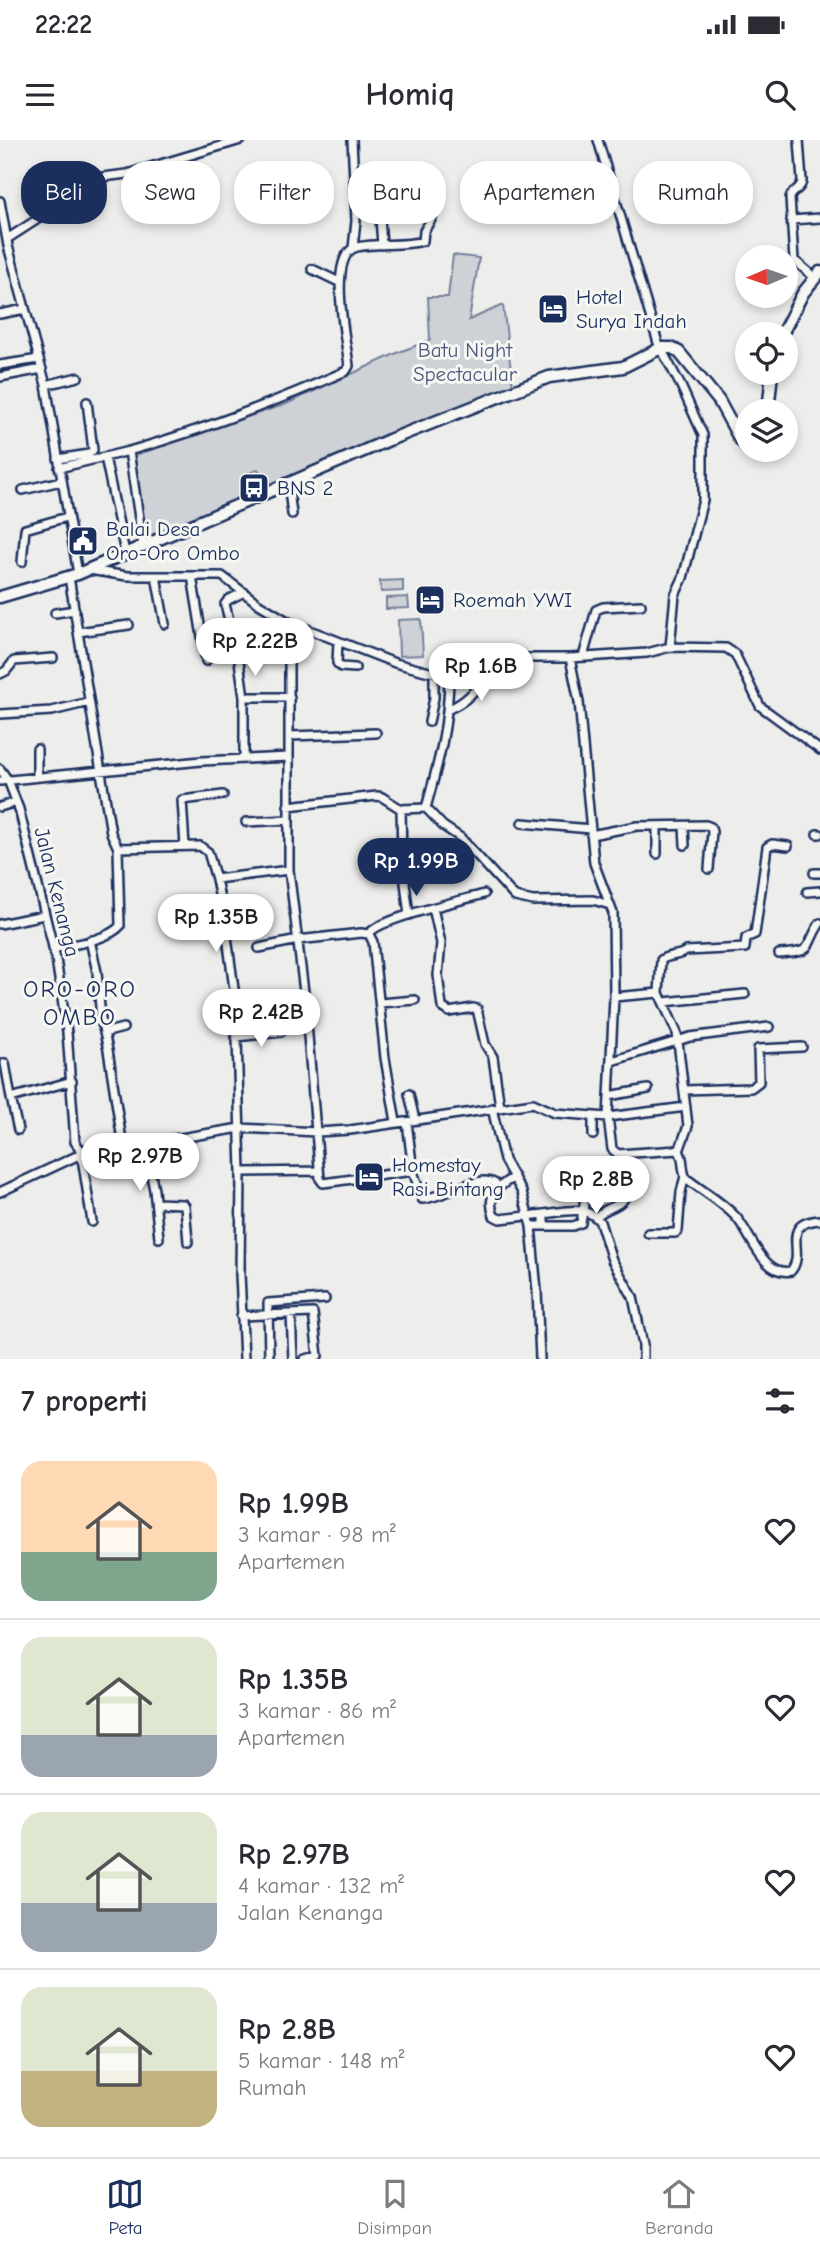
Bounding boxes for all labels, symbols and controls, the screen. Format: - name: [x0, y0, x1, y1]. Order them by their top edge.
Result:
- text: 22:22: [35, 10, 92, 40]
- icon: menu: [21, 76, 59, 114]
- text: Homiq: [366, 76, 455, 113]
- icon: search: [761, 76, 799, 114]
- chip: Beli: [21, 161, 107, 224]
- chip: Sewa: [121, 161, 220, 224]
- chip: Filter: [234, 161, 334, 224]
- chip: Baru: [348, 161, 446, 224]
- chip: Apartemen: [460, 161, 619, 224]
- chip: Rumah: [633, 161, 753, 224]
- north arrow: [735, 245, 798, 308]
- map controls: [735, 245, 798, 462]
- place label: Hotel Surya Indah: [576, 285, 687, 333]
- hotel icon: Hotel Surya Indah: [536, 292, 570, 326]
- button: locate: [735, 322, 798, 385]
- park label: Batu Night Spectacular: [413, 338, 518, 386]
- button: layers: [735, 399, 798, 462]
- bus stop icon: BNS 2: [237, 471, 271, 505]
- place label: BNS 2: [277, 476, 333, 500]
- place label: Balai Desa Oro-Oro Ombo: [106, 517, 240, 565]
- public building icon: Balai Desa Oro-Oro Ombo: [66, 524, 100, 558]
- hotel icon: Roemah YWI: [413, 583, 447, 617]
- place label: Roemah YWI: [453, 588, 572, 612]
- pin: Rp 2.22B: [183, 618, 327, 678]
- text: Rp 2.22B: [212, 627, 298, 654]
- pin: Rp 1.6B: [416, 644, 546, 703]
- text: Rp 1.6B: [445, 652, 517, 679]
- street label: Jalan Kenanga: [29, 825, 85, 959]
- pin: Rp 1.99B: [344, 838, 488, 898]
- text: Rp 1.99B: [374, 847, 458, 874]
- pin: Rp 1.35B: [144, 894, 288, 954]
- text: Rp 1.35B: [174, 903, 258, 930]
- district label: ORO-ORO OMBO: [23, 975, 137, 1031]
- pin: Rp 2.42B: [189, 990, 333, 1049]
- text: Rp 2.42B: [218, 998, 304, 1025]
- pin: Rp 2.97B: [68, 1133, 212, 1193]
- text: Rp 2.97B: [97, 1142, 183, 1169]
- place label: Homestay Rasi Bintang: [392, 1153, 504, 1201]
- pin: Rp 2.8B: [531, 1156, 661, 1216]
- hotel icon: Homestay Rasi Bintang: [352, 1160, 386, 1194]
- text: Rp 2.8B: [558, 1165, 634, 1192]
- icon: filters: [761, 1382, 799, 1420]
- text: 7 properti: [21, 1384, 148, 1419]
- text: Rp 1.99B: [238, 1486, 349, 1521]
- icon: home: [77, 1489, 161, 1573]
- icon: heart: [761, 1512, 799, 1550]
- text: 3 kamar · 98 m²: [238, 1521, 396, 1548]
- text: Apartemen: [238, 1548, 345, 1575]
- text: Rp 1.35B: [238, 1662, 348, 1697]
- icon: home: [77, 1665, 161, 1749]
- icon: heart: [761, 1688, 799, 1726]
- text: 3 kamar · 86 m²: [238, 1697, 396, 1724]
- text: Apartemen: [238, 1724, 345, 1751]
- text: Rp 2.97B: [238, 1837, 350, 1872]
- icon: home: [77, 1840, 161, 1924]
- icon: heart: [761, 1863, 799, 1901]
- text: 4 kamar · 132 m²: [238, 1872, 404, 1899]
- text: Jalan Kenanga: [238, 1899, 383, 1926]
- text: Rp 2.8B: [238, 2012, 336, 2047]
- icon: home: [77, 2015, 161, 2099]
- icon: heart: [761, 2038, 799, 2076]
- text: 5 kamar · 148 m²: [238, 2047, 405, 2074]
- text: Rumah: [238, 2074, 307, 2101]
- tab: Peta: [106, 2175, 144, 2239]
- tab: Disimpan: [357, 2175, 432, 2239]
- tab: Beranda: [645, 2175, 714, 2239]

